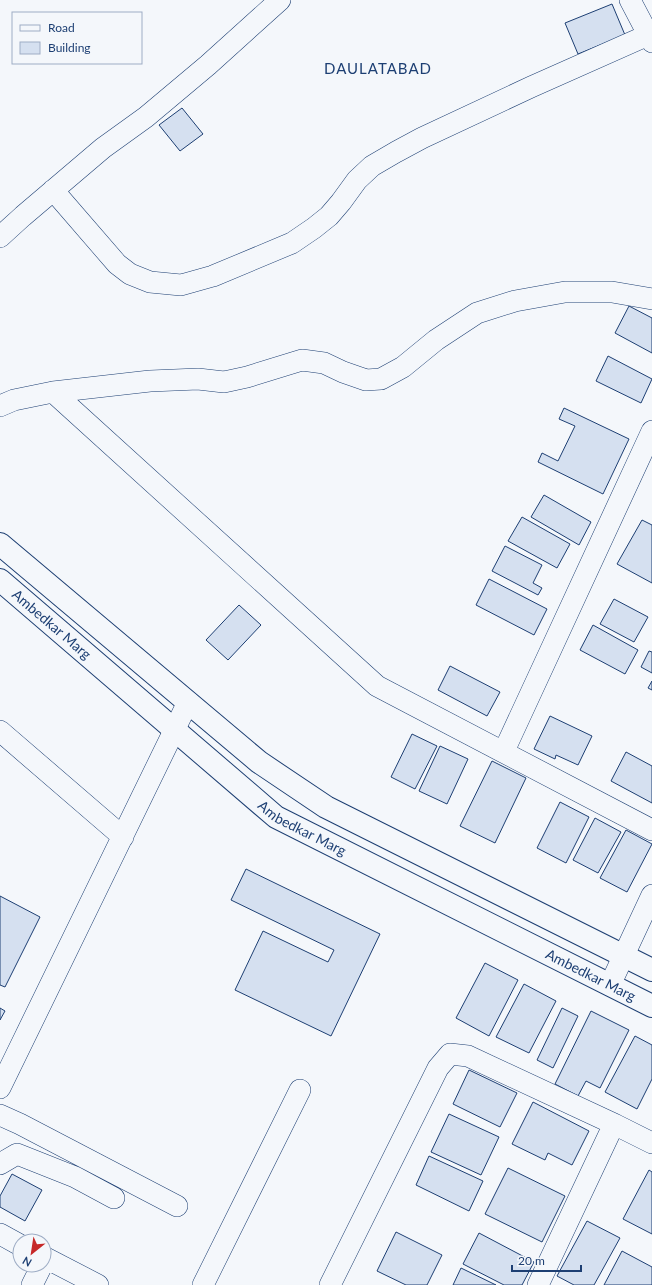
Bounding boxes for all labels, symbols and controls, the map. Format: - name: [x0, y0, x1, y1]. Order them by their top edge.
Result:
- legend: [12, 12, 142, 64]
- text: Road: [48, 20, 75, 35]
- text: Building: [48, 40, 91, 55]
- district label: DAULATABAD: [324, 59, 432, 77]
- street label: Ambedkar Marg: [9, 585, 95, 662]
- street label: Ambedkar Marg: [255, 796, 349, 859]
- street label: Ambedkar Marg: [543, 945, 639, 1004]
- north arrow: [12, 1233, 52, 1273]
- scale bar: [512, 1247, 581, 1273]
- text: 20 m: [518, 1253, 545, 1268]
- text: N: [20, 1254, 34, 1270]

